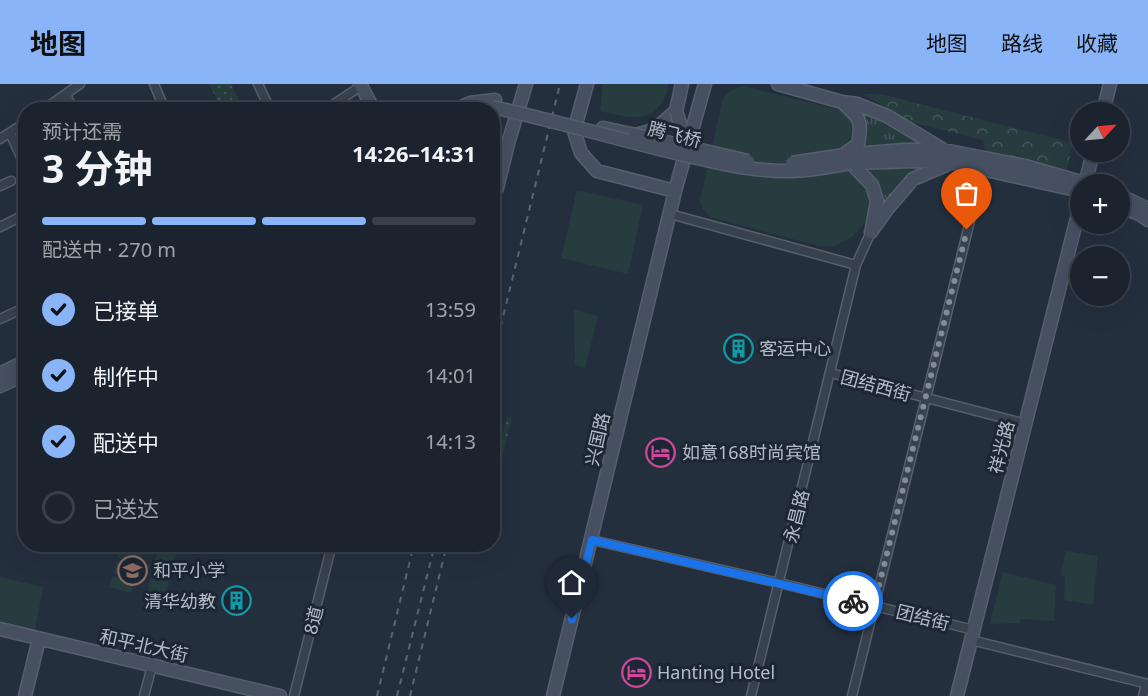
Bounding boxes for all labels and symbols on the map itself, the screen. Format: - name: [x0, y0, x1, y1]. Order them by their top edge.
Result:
- north arrow: [1070, 102, 1130, 162]
- street label: 腾飞桥: [646, 116, 704, 152]
- pin: [941, 168, 992, 230]
- building icon: 客运中心: [722, 332, 754, 364]
- place label: 客运中心: [759, 336, 831, 360]
- street label: 团结西街: [838, 364, 914, 406]
- street label: 兴国路: [579, 410, 615, 468]
- street label: 祥光路: [983, 418, 1019, 476]
- hotel icon: 如意168时尚宾馆: [645, 436, 677, 468]
- place label: 如意168时尚宾馆: [682, 440, 821, 464]
- street label: 永昌路: [778, 487, 814, 545]
- school or university icon: 和平小学: [116, 554, 148, 586]
- pin: [546, 557, 597, 619]
- place label: 和平小学: [153, 558, 225, 582]
- courier: [823, 571, 883, 631]
- building icon: 清华幼教: [221, 585, 253, 617]
- place label: 清华幼教: [144, 589, 216, 613]
- street label: 团结街: [894, 599, 952, 635]
- street label: 8道: [298, 603, 328, 637]
- street label: 和平北大街: [97, 623, 191, 667]
- hotel icon: Hanting Hotel: [620, 656, 652, 688]
- place label: Hanting Hotel: [657, 660, 775, 684]

